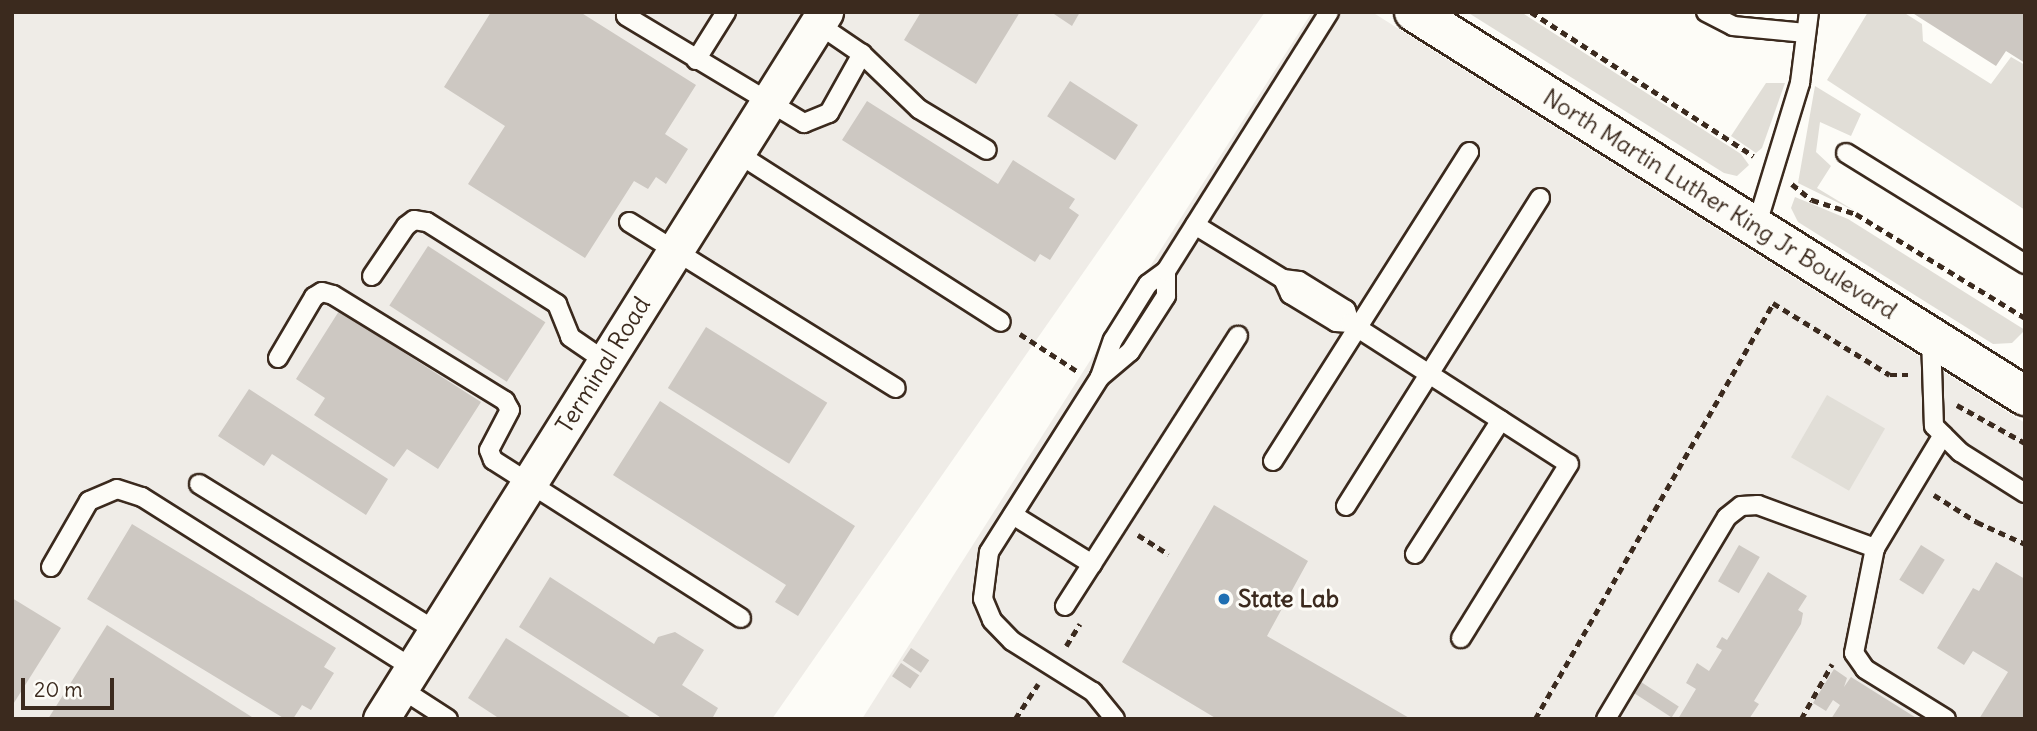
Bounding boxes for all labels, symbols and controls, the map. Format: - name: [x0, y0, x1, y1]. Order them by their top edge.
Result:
- street label: North Martin Luther King Jr Boulevard: [1538, 83, 1902, 325]
- street label: Terminal Road: [550, 292, 656, 438]
- place label: State Lab: [1238, 585, 1339, 613]
- marker: State Lab: [1216, 591, 1232, 607]
- scale bar: [24, 664, 117, 708]
- text: 20 m: [34, 676, 83, 703]

